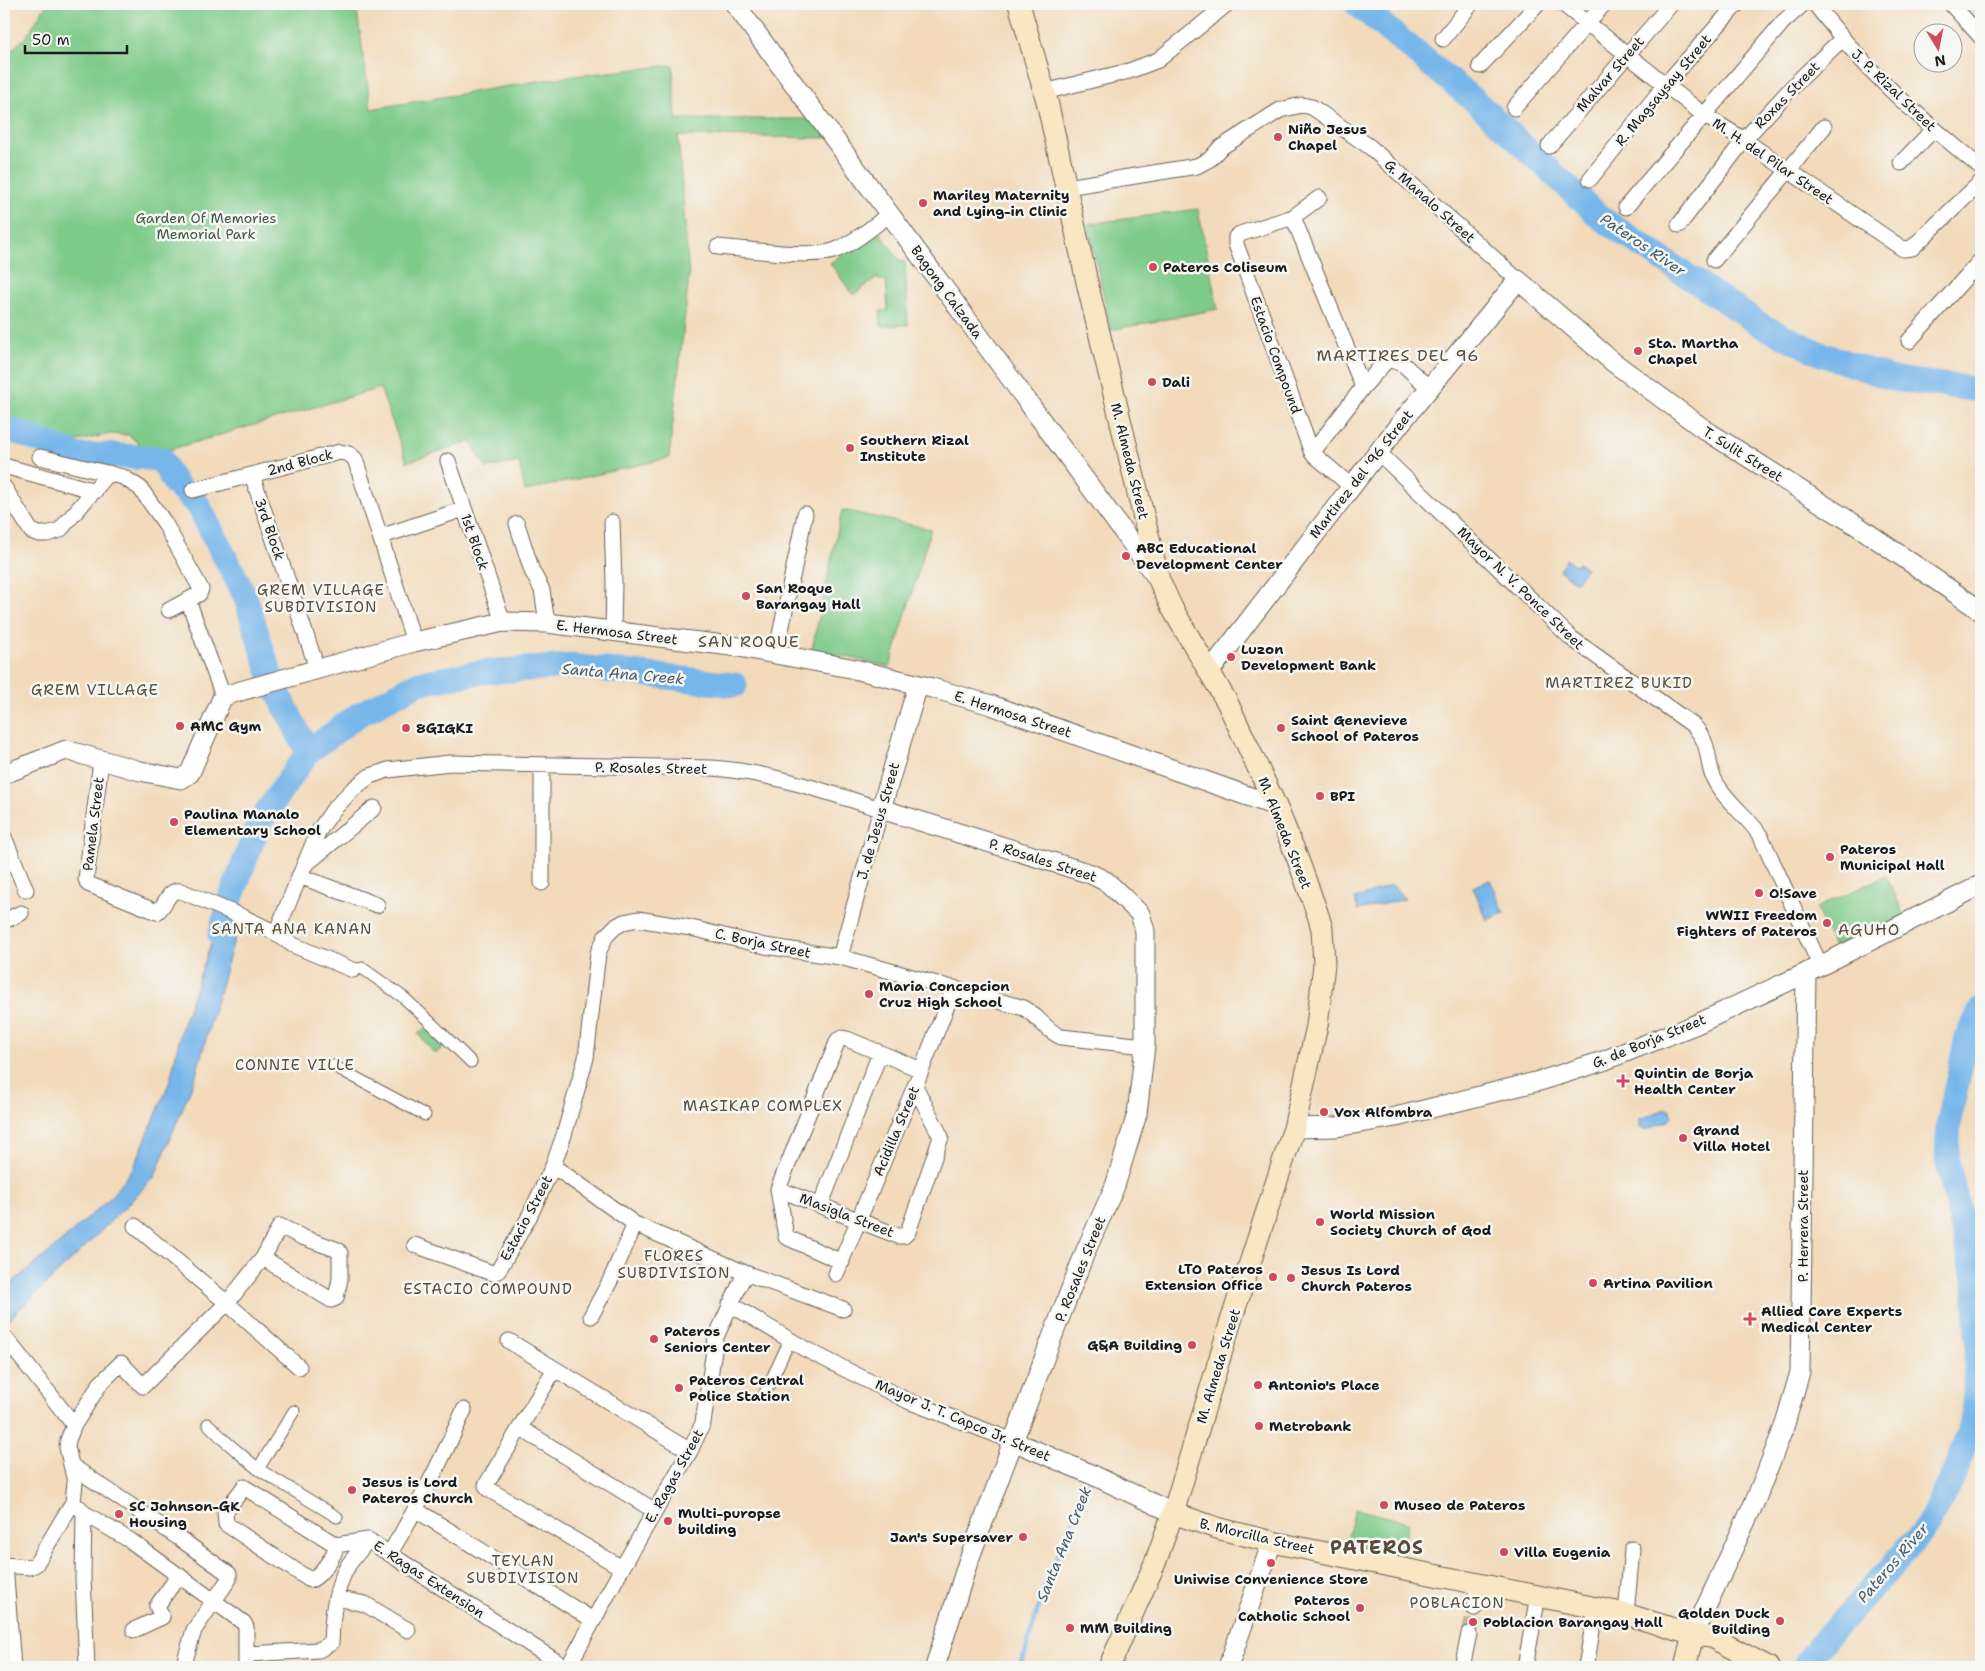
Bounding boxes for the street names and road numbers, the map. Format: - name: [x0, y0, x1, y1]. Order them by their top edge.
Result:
- street label: R. Magsaysay Street: [1611, 30, 1715, 150]
- street label: Malvar Street: [1572, 33, 1648, 115]
- street label: J. P. Rizal Street: [1848, 45, 1940, 135]
- street label: Roxas Street: [1751, 58, 1823, 132]
- street label: M. H. del Pilar Street: [1709, 114, 1837, 208]
- street label: G. Manalo Street: [1381, 155, 1479, 247]
- street label: Bagong Calzada: [907, 242, 987, 342]
- street label: Estacio Compound: [1246, 294, 1306, 416]
- street label: M. Almeda Street: [1107, 401, 1153, 521]
- street label: Martirez del '96 Street: [1305, 406, 1417, 542]
- street label: T. Sulit Street: [1700, 422, 1786, 486]
- street label: 2nd Block: [265, 445, 335, 479]
- street label: 3rd Block: [251, 495, 289, 563]
- street label: 1st Block: [457, 511, 493, 573]
- street label: Mayor N. V. Ponce Street: [1454, 523, 1588, 653]
- street label: E. Hermosa Street: [555, 616, 679, 648]
- street label: E. Hermosa Street: [952, 687, 1074, 741]
- street label: P. Rosales Street: [595, 758, 707, 778]
- street label: J. de Jesus Street: [853, 760, 903, 882]
- street label: M. Almeda Street: [1254, 774, 1316, 892]
- street label: Pamela Street: [78, 776, 108, 872]
- street label: P. Rosales Street: [987, 834, 1099, 886]
- street label: C. Borja Street: [713, 924, 813, 962]
- street label: G. de Borja Street: [1590, 1010, 1708, 1072]
- street label: Acidilla Street: [869, 1083, 923, 1179]
- street label: P. Herrera Street: [1794, 1170, 1812, 1282]
- street label: Estacio Street: [496, 1172, 556, 1264]
- street label: Masigla Street: [797, 1189, 897, 1241]
- street label: P. Rosales Street: [1051, 1213, 1109, 1325]
- street label: M. Almeda Street: [1192, 1306, 1244, 1426]
- street label: Mayor J. T. Capco Jr. Street: [873, 1375, 1053, 1465]
- street label: E. Ragas Street: [641, 1426, 707, 1526]
- street label: B. Morcilla Street: [1198, 1514, 1316, 1558]
- street label: E. Ragas Extension: [370, 1536, 488, 1622]

